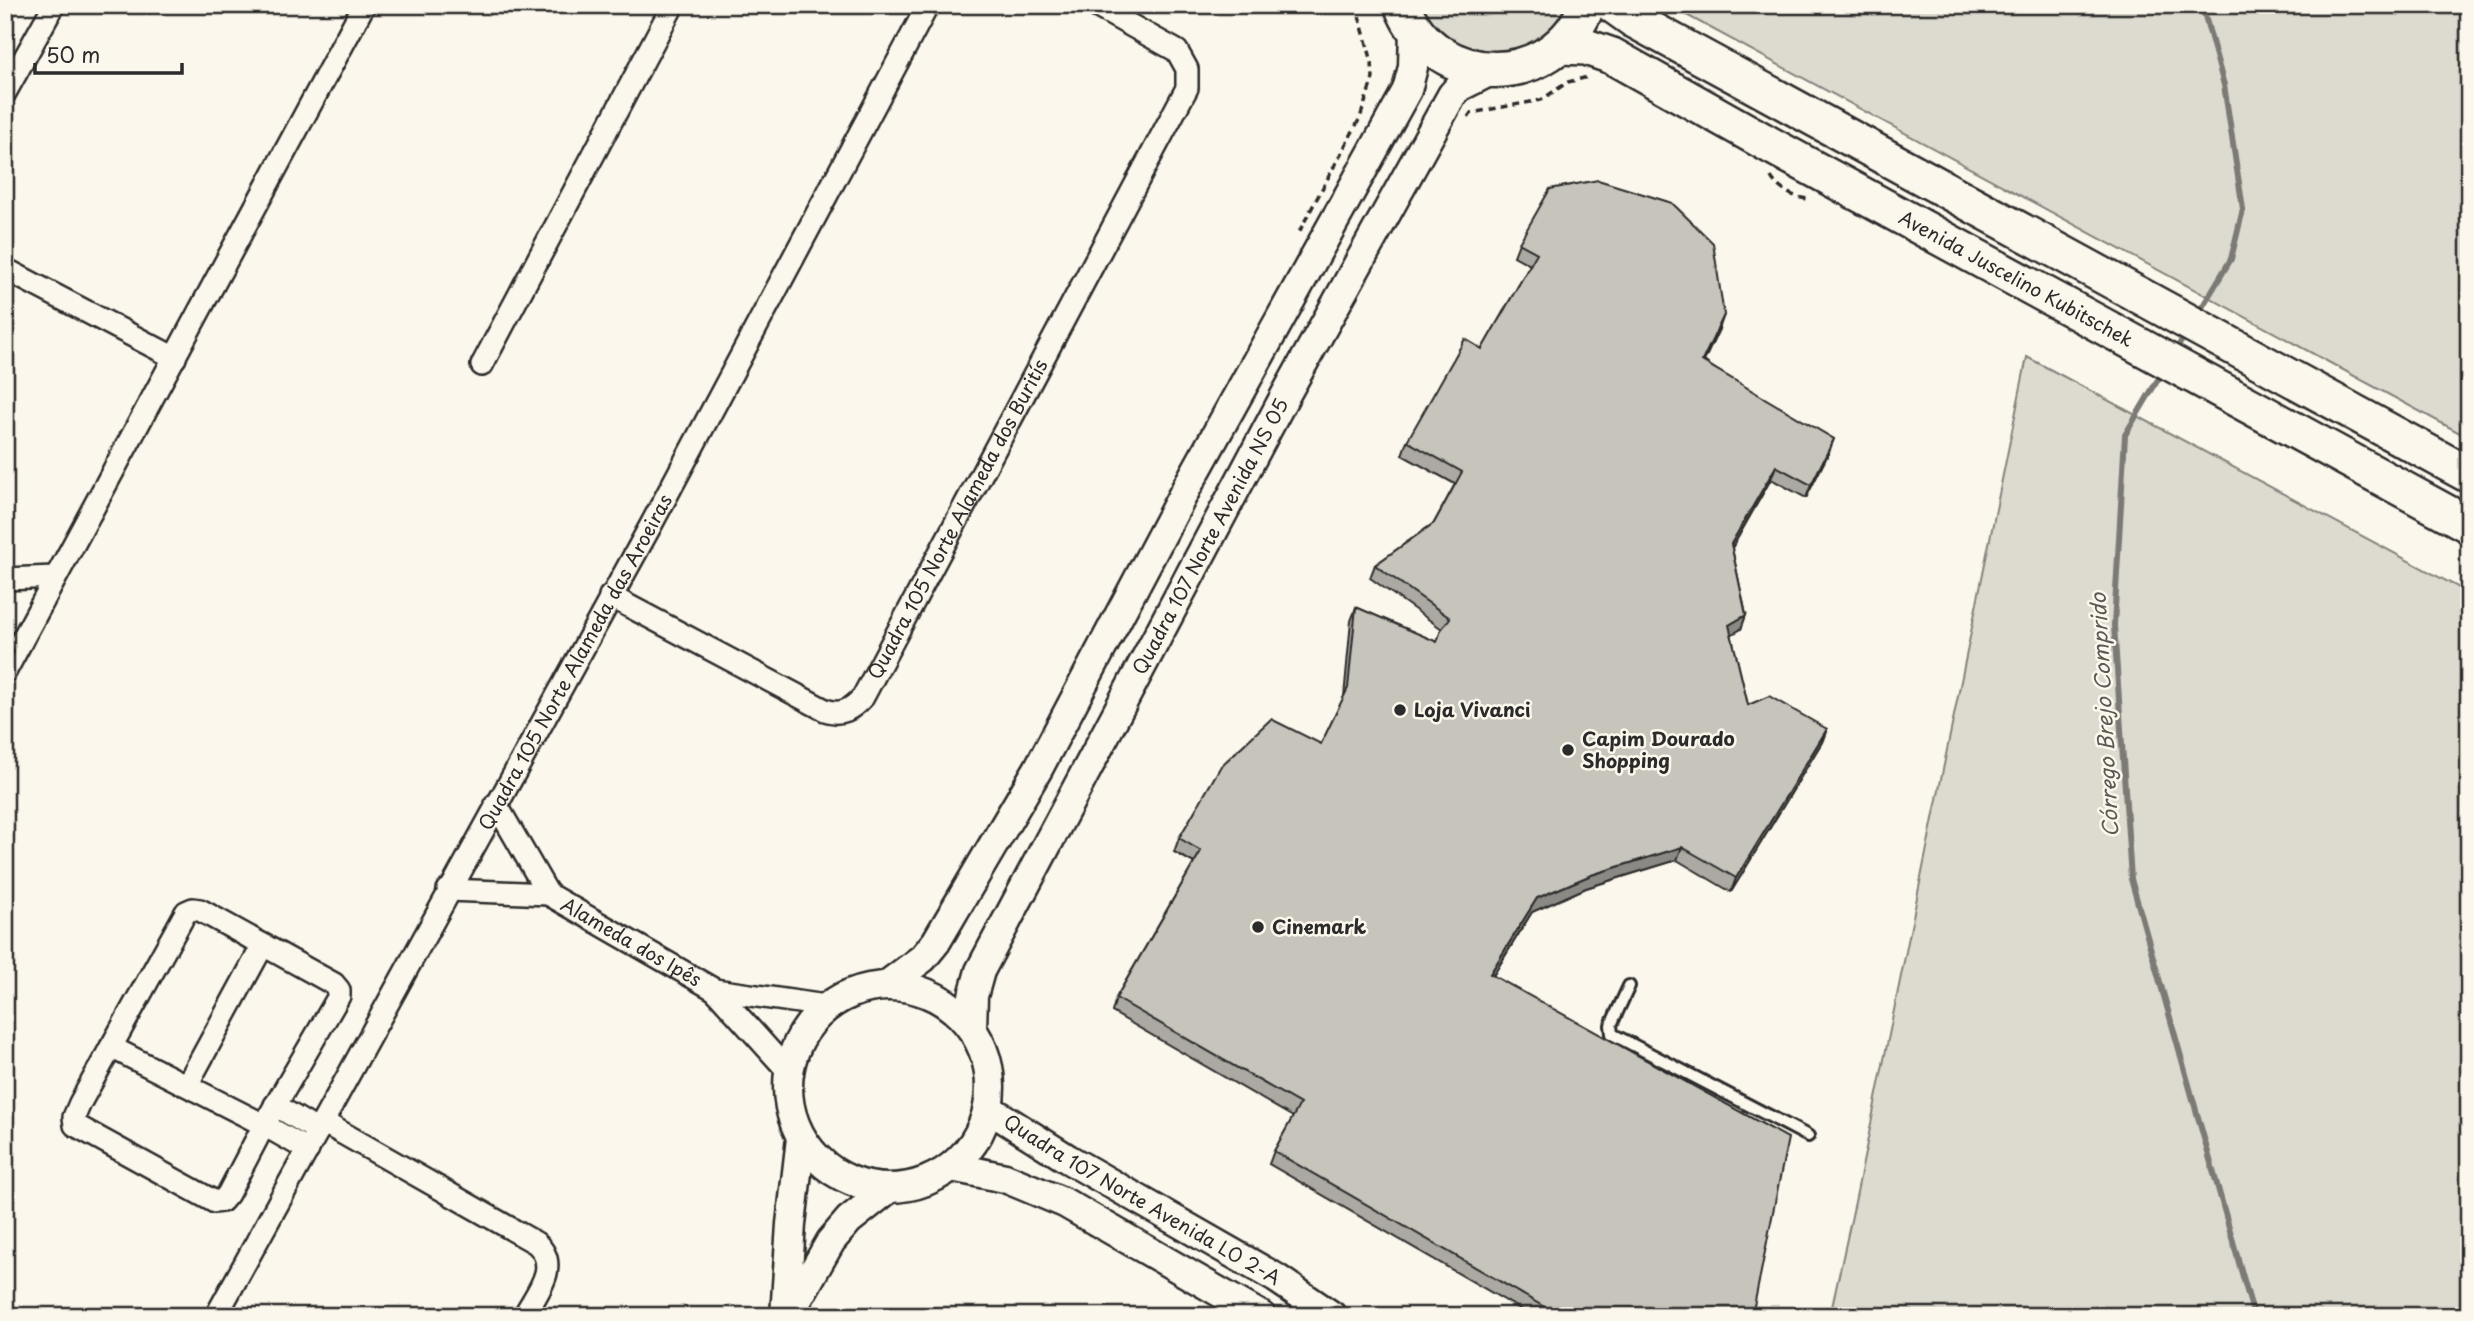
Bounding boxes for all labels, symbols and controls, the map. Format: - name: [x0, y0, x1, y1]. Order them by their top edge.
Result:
- scale bar: [35, 32, 182, 76]
- text: 50 m: [46, 38, 100, 70]
- street label: Avenida Juscelino Kubitschek: [1894, 203, 2139, 353]
- street label: Quadra 105 Norte Alameda dos Buritís: [860, 353, 1054, 684]
- street label: Quadra 107 Norte Avenida NS 05: [1125, 393, 1294, 679]
- street label: Quadra 105 Norte Alameda das Aroeiras: [471, 489, 678, 835]
- water label: Córrego Brejo Comprido: [2081, 591, 2125, 838]
- place label: Loja Vivanci: [1414, 695, 1530, 723]
- marker: Loja Vivanci: [1392, 702, 1408, 718]
- place label: Capim Dourado Shopping: [1582, 724, 1735, 774]
- marker: Capim Dourado Shopping: [1560, 742, 1576, 758]
- street label: Alameda dos Ipês: [556, 889, 707, 992]
- place label: Cinemark: [1272, 912, 1367, 940]
- marker: Cinemark: [1250, 919, 1266, 935]
- street label: Quadra 107 Norte Avenida LO 2-A: [999, 1107, 1286, 1291]

